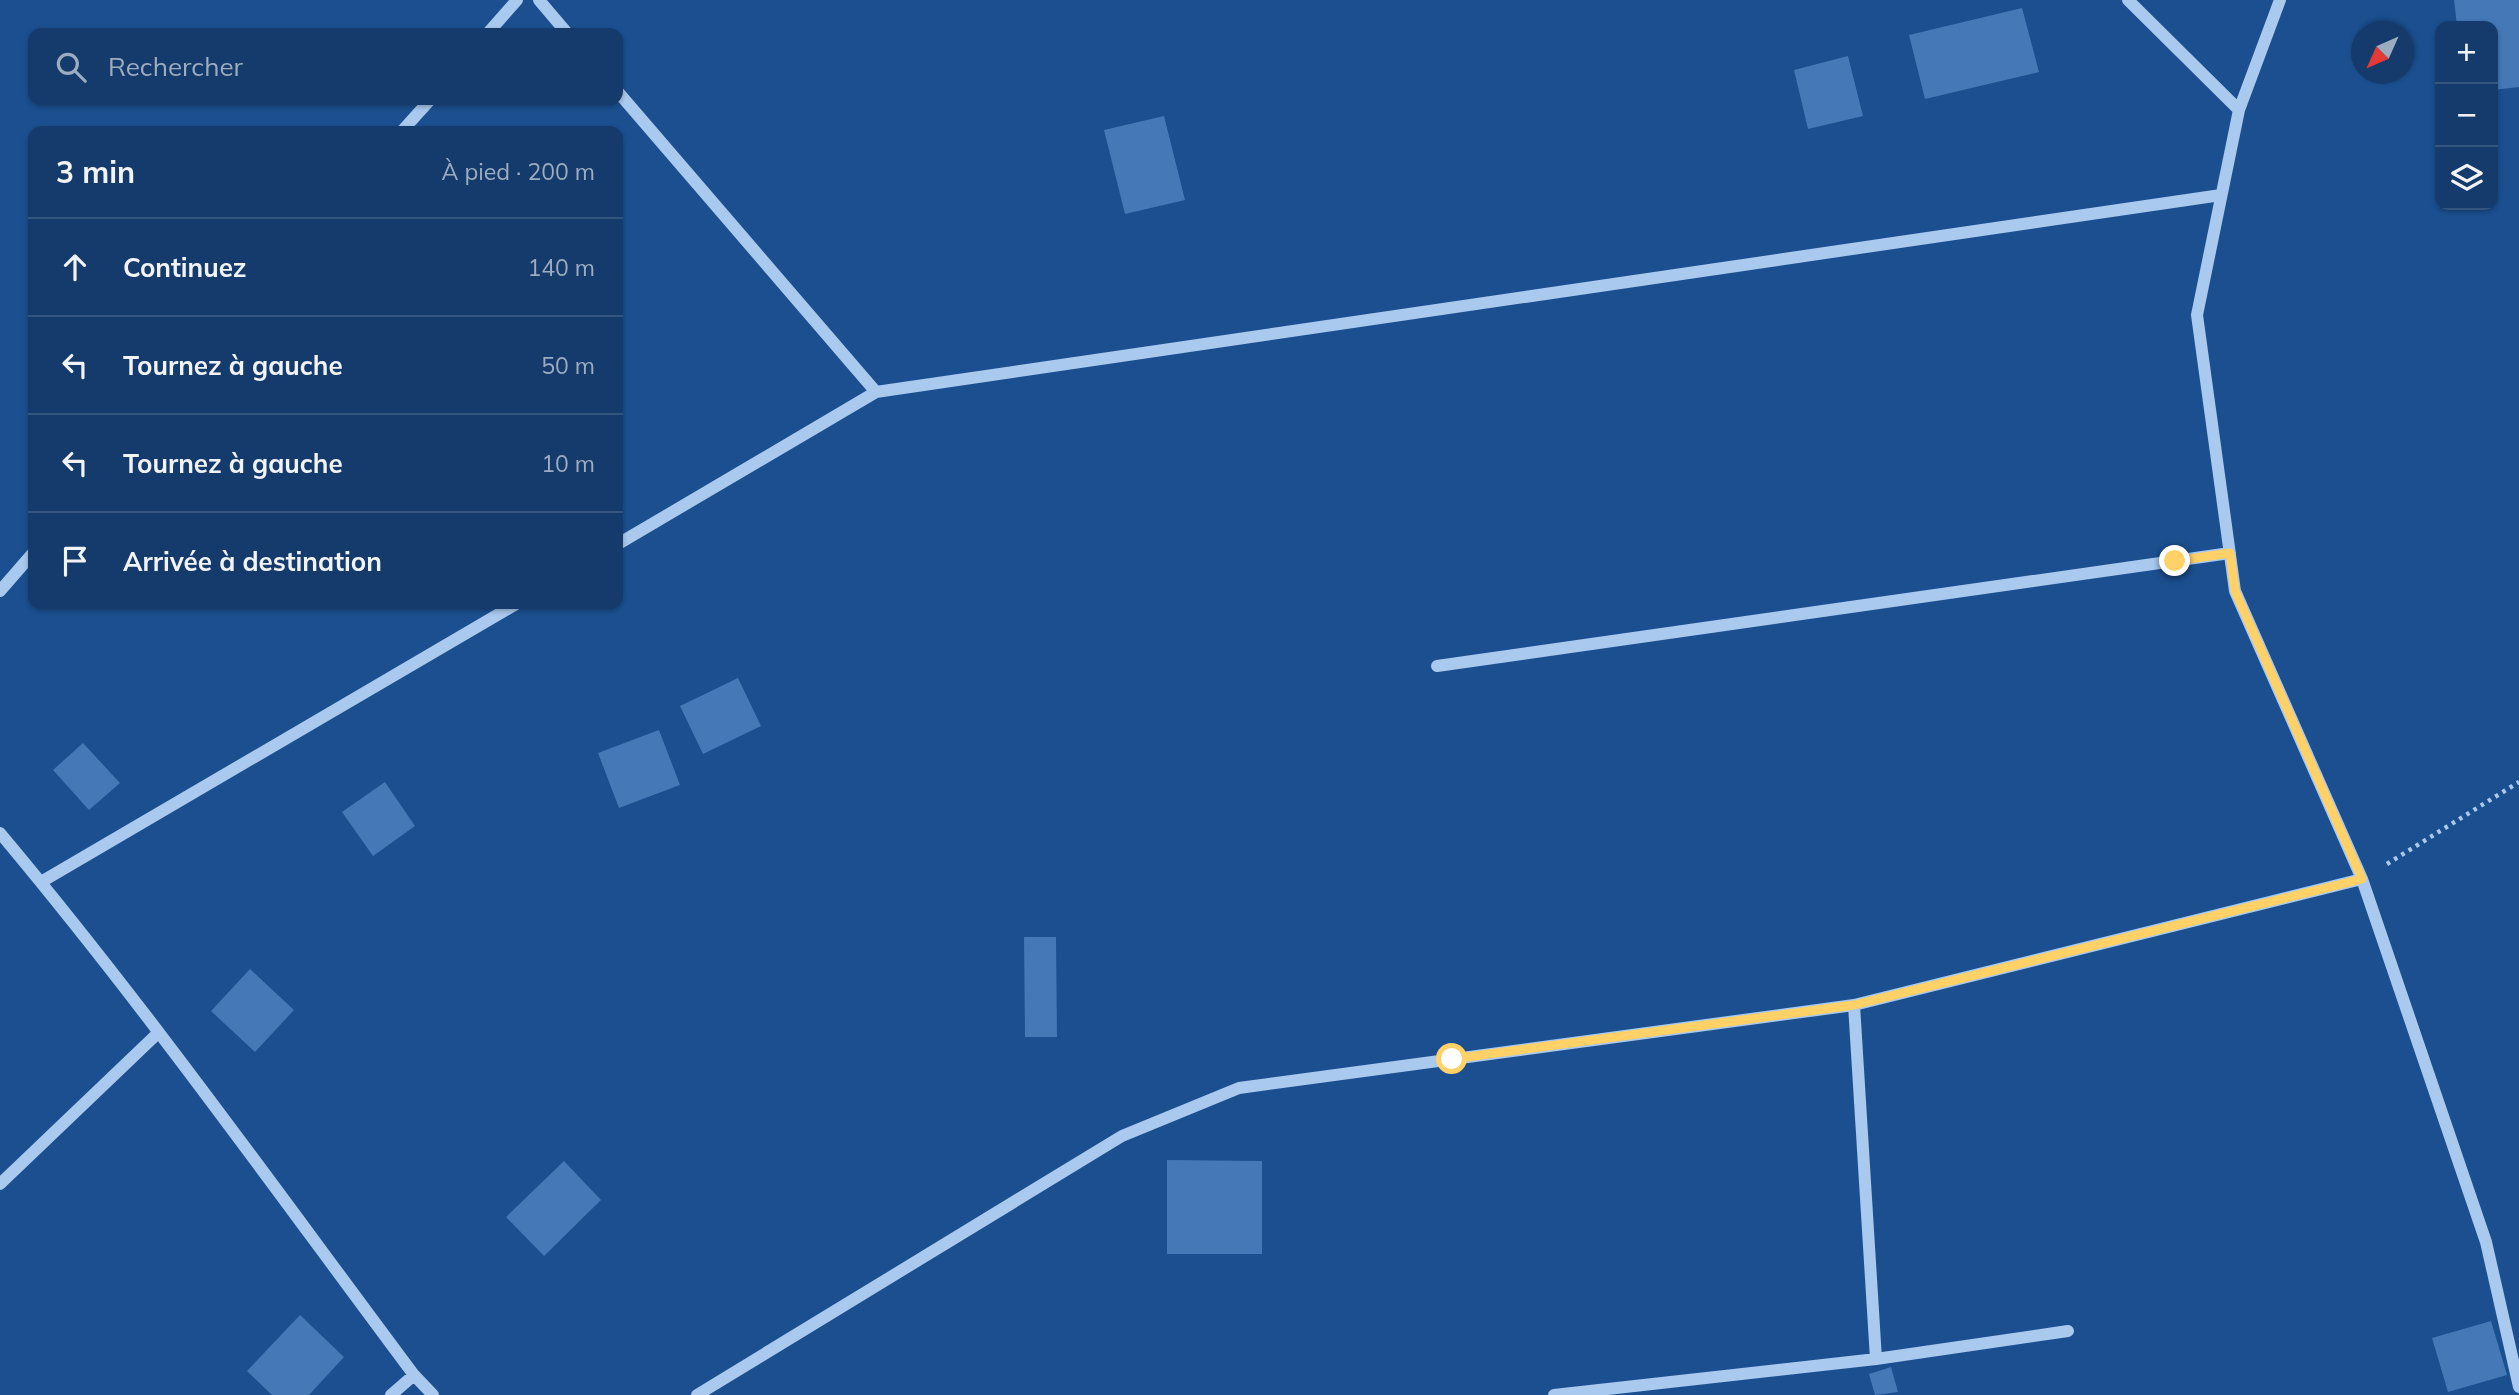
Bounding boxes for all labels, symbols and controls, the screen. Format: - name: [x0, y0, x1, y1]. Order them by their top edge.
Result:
- north arrow: [2351, 21, 2414, 84]
- map controls: [2435, 21, 2498, 210]
- button: +: [2435, 21, 2498, 84]
- search box: [28, 28, 623, 105]
- icon: search: [52, 48, 90, 86]
- text: Rechercher: [108, 50, 243, 83]
- button: −: [2435, 84, 2498, 147]
- button: layers: [2435, 147, 2498, 210]
- text: 3 min: [56, 153, 135, 191]
- text: À pied · 200 m: [442, 157, 595, 186]
- icon: ahead: [56, 248, 94, 286]
- text: Continuez: [123, 251, 247, 284]
- text: 140 m: [527, 253, 595, 282]
- icon: left: [56, 346, 94, 384]
- text: Tournez à gauche: [123, 349, 343, 382]
- text: 50 m: [541, 351, 595, 380]
- icon: left: [56, 444, 94, 482]
- text: Tournez à gauche: [123, 447, 343, 480]
- text: 10 m: [541, 449, 595, 478]
- icon: arrive: [56, 542, 94, 580]
- text: Arrivée à destination: [123, 545, 382, 578]
- route end: [2159, 545, 2190, 576]
- route start: [1436, 1043, 1467, 1074]

